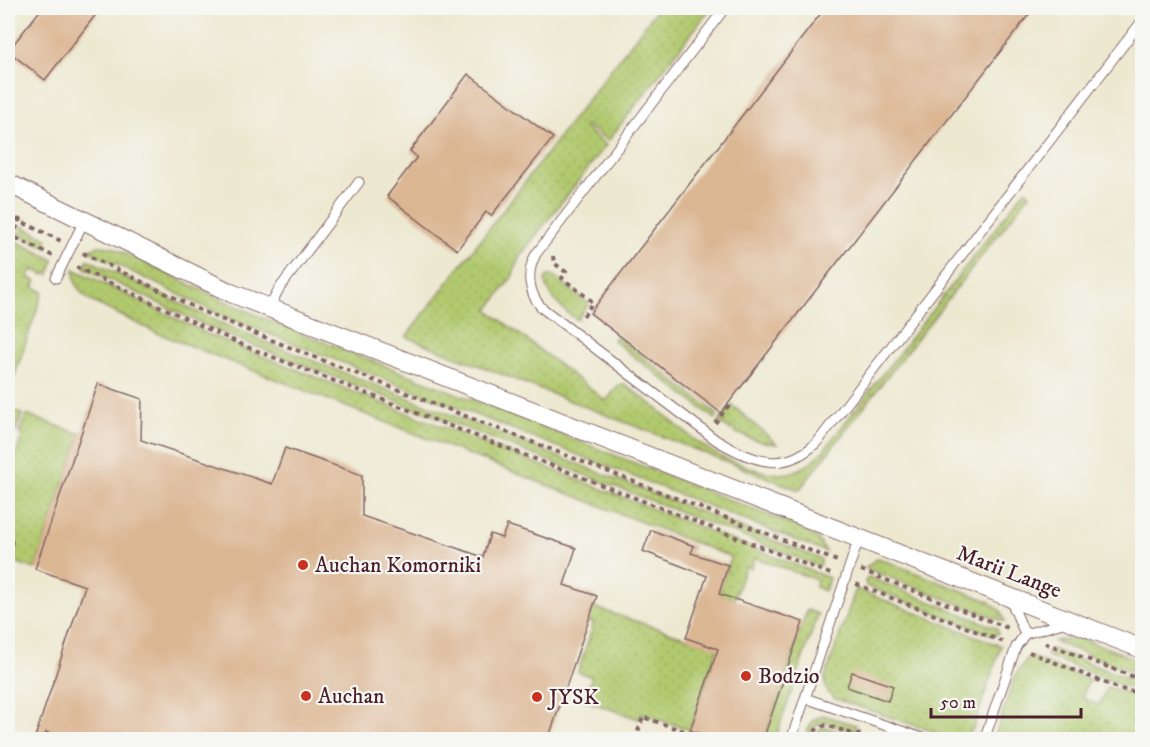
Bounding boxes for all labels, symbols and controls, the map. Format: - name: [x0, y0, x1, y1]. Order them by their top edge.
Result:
- street label: Marii Lange: [953, 540, 1065, 604]
- place label: Auchan Komorniki: [315, 552, 481, 579]
- marker: Auchan Komorniki: [296, 558, 310, 572]
- place label: Bodzio: [758, 663, 820, 690]
- marker: Bodzio: [739, 669, 753, 683]
- scale bar: [931, 681, 1081, 719]
- place label: Auchan: [318, 683, 385, 710]
- place label: JYSK: [547, 684, 599, 711]
- marker: Auchan: [299, 689, 313, 703]
- marker: JYSK: [530, 690, 544, 704]
- text: 50 m: [940, 692, 976, 714]

